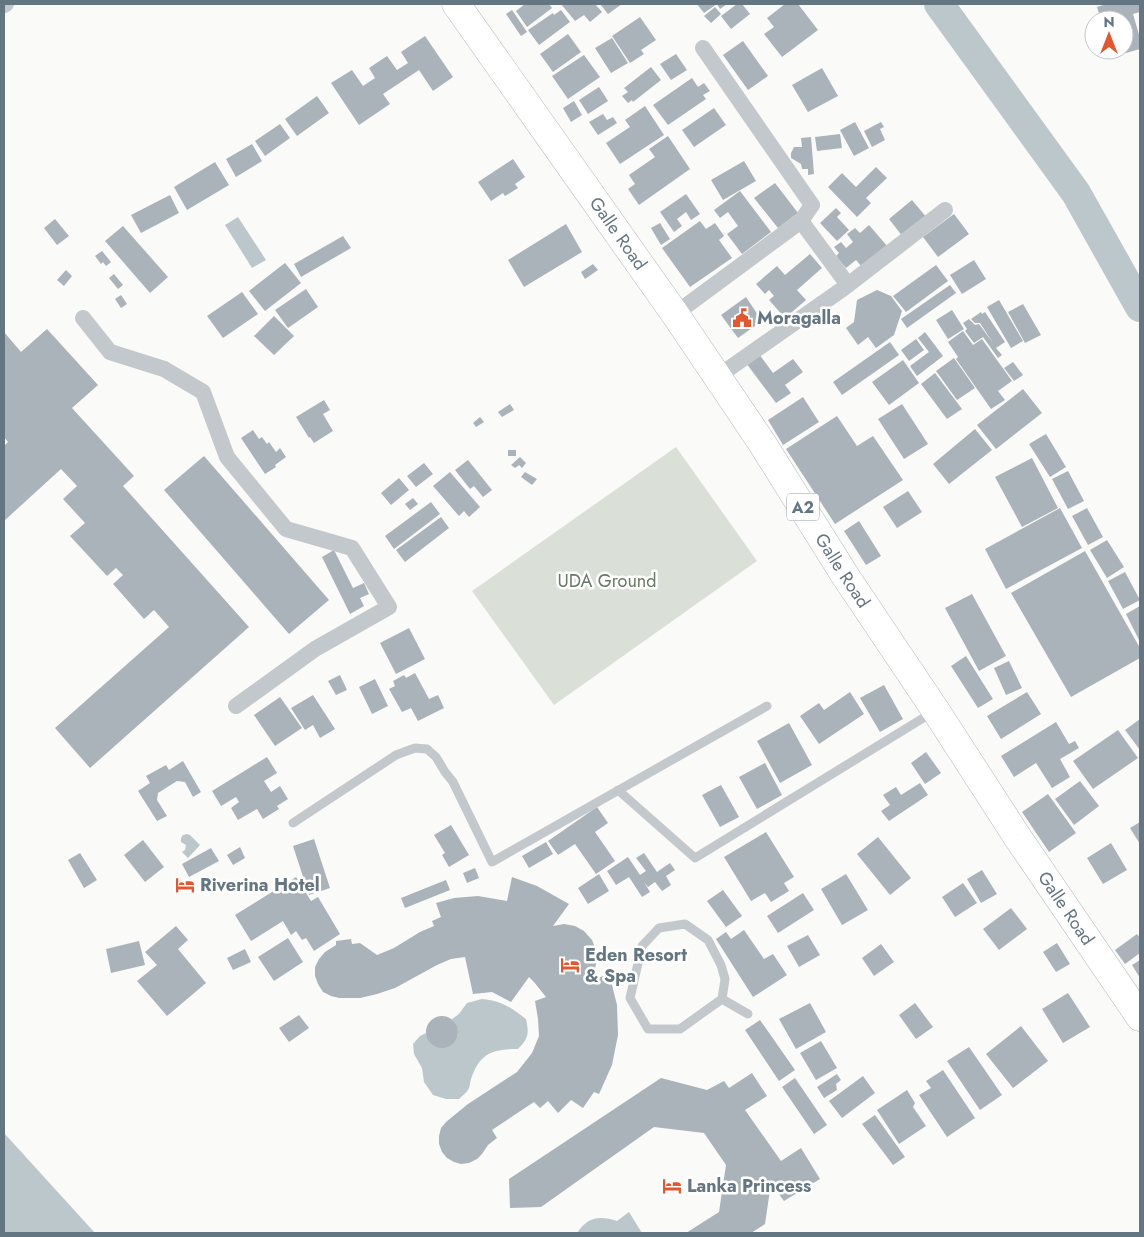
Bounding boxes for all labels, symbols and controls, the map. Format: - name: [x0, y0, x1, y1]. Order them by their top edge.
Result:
- north arrow: [1084, 10, 1134, 60]
- text: N: [1103, 12, 1115, 32]
- street label: Galle Road: [583, 192, 653, 275]
- place label: Moragalla: [757, 305, 841, 331]
- public building icon: Moragalla: [731, 307, 753, 329]
- road number: A2: [787, 494, 819, 520]
- street label: Galle Road: [809, 528, 876, 613]
- park label: UDA Ground: [557, 568, 657, 594]
- street label: Galle Road: [1031, 866, 1100, 951]
- place label: Riverina Hotel: [200, 872, 320, 898]
- hotel icon: Riverina Hotel: [174, 874, 196, 896]
- place label: Eden Resort & Spa: [585, 942, 687, 989]
- hotel icon: Eden Resort & Spa: [559, 954, 581, 976]
- place label: Lanka Princess: [687, 1173, 811, 1199]
- hotel icon: Lanka Princess: [661, 1175, 683, 1197]

